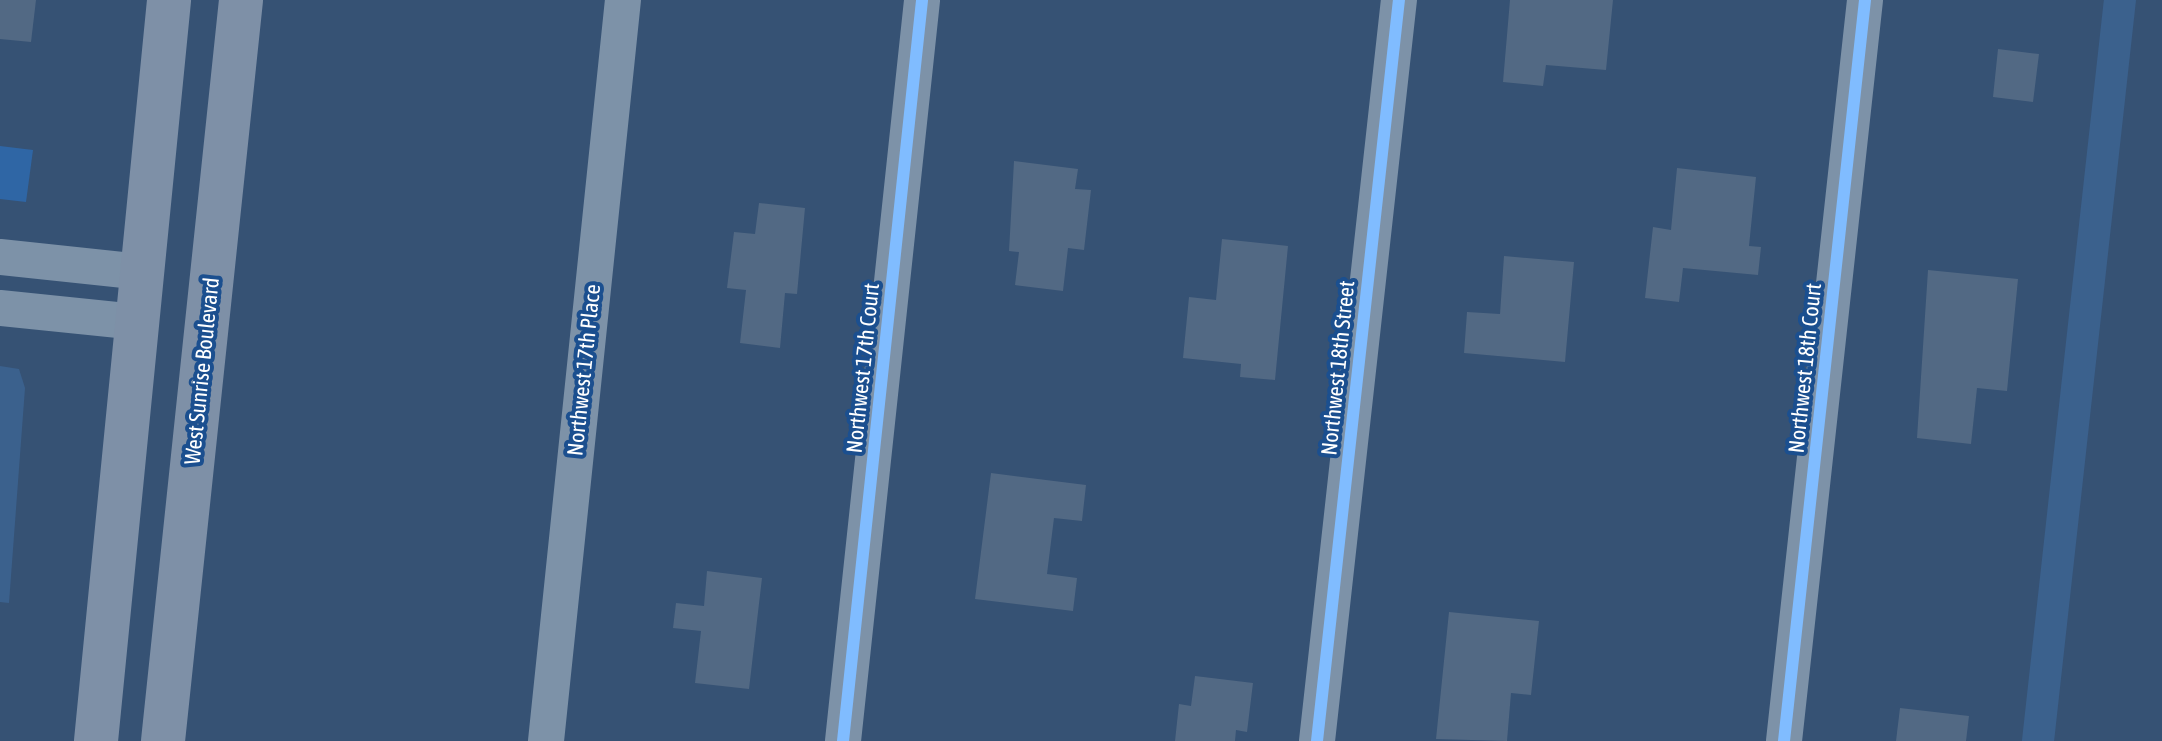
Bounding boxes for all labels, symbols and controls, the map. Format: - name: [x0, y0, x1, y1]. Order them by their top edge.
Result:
- street label: West Sunrise Boulevard: [179, 276, 225, 466]
- street label: Northwest 18th Street: [1316, 279, 1360, 457]
- street label: Northwest 17th Court: [841, 282, 885, 454]
- street label: Northwest 18th Court: [1783, 282, 1827, 454]
- street label: Northwest 17th Place: [562, 283, 606, 457]

